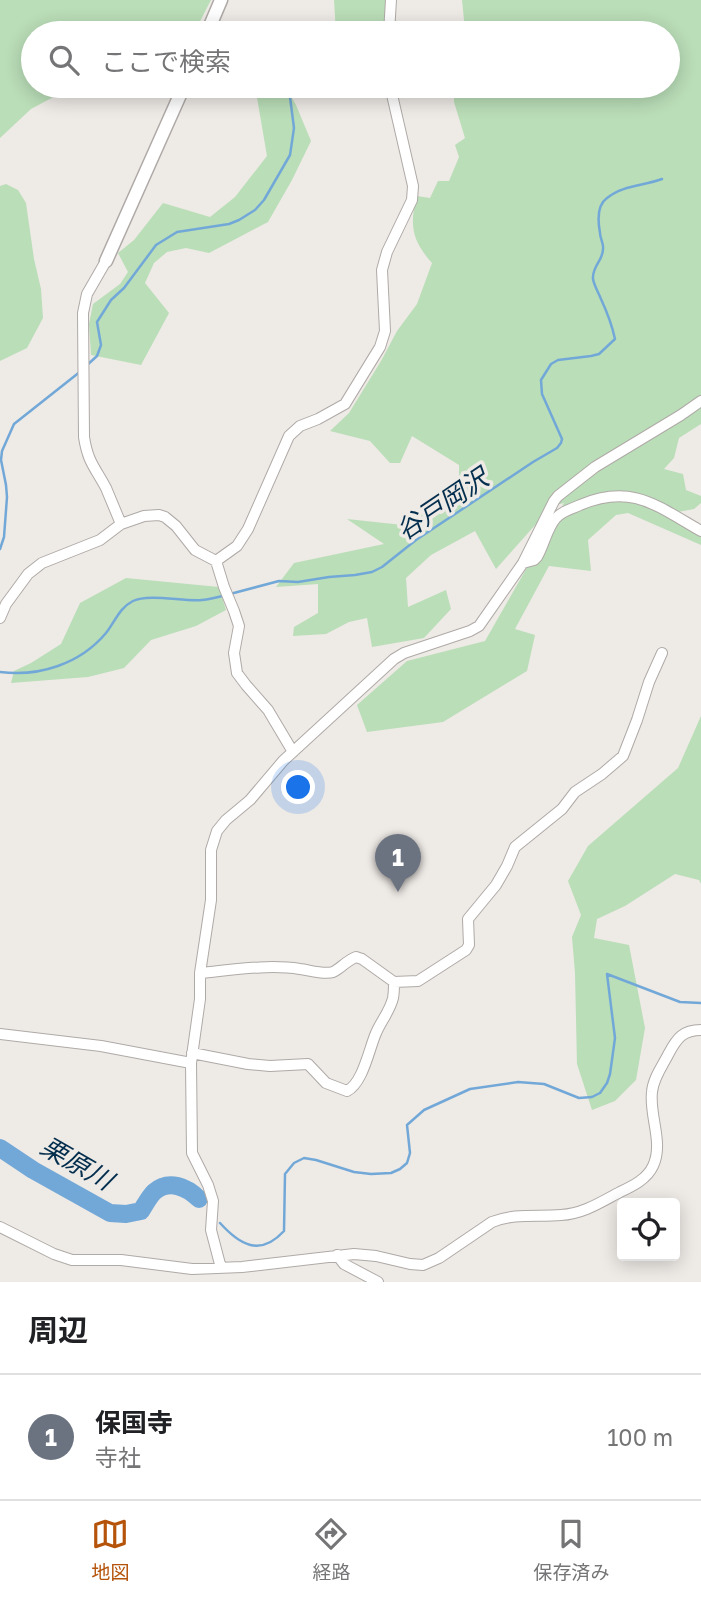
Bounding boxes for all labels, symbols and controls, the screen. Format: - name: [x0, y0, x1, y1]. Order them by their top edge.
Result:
- search box: [21, 21, 680, 98]
- icon: search: [45, 41, 83, 79]
- text: ここで検索: [101, 46, 231, 77]
- water label: 谷戸岡沢: [390, 460, 496, 546]
- your location: [281, 770, 315, 804]
- pin: 1: [375, 834, 421, 892]
- water label: 栗原川: [35, 1130, 121, 1197]
- map controls: [617, 1198, 680, 1261]
- button: locate: [617, 1198, 680, 1261]
- text: 周辺: [28, 1312, 88, 1348]
- text: 保国寺: [95, 1407, 173, 1438]
- text: 1: [45, 1423, 57, 1451]
- text: 100 m: [607, 1423, 673, 1451]
- text: 寺社: [95, 1443, 141, 1471]
- tab: 地図: [91, 1515, 130, 1584]
- tab: 経路: [312, 1515, 351, 1584]
- tab: 保存済み: [533, 1515, 610, 1584]

